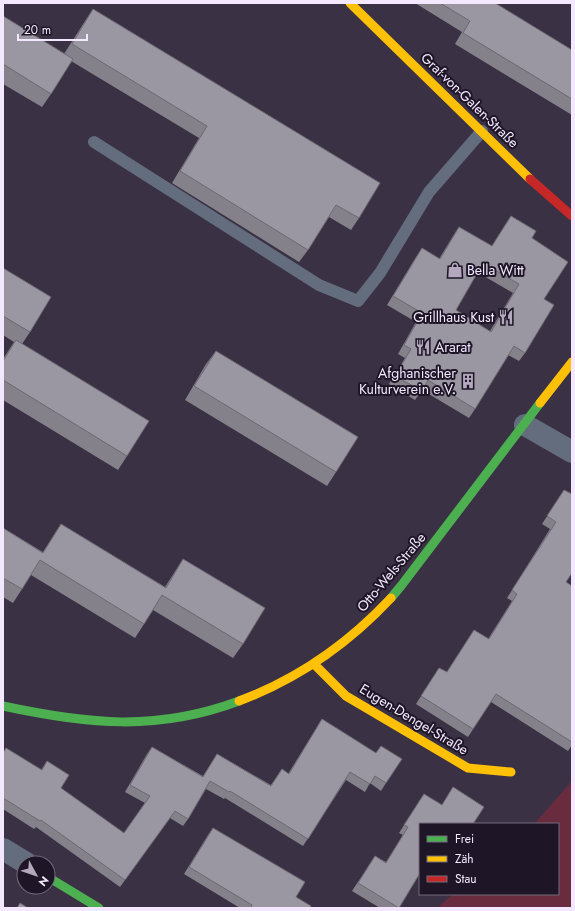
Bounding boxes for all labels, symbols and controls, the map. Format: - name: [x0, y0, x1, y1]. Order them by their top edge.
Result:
- scale bar: [18, 16, 87, 42]
- text: 20 m: [24, 21, 51, 39]
- street label: Graf-von-Galen-Straße: [417, 48, 523, 152]
- place label: Bella Witt: [467, 260, 524, 280]
- shop icon: Bella Witt: [446, 261, 464, 279]
- place label: Grillhaus Kust: [413, 307, 495, 327]
- restaurant icon: Grillhaus Kust: [497, 308, 515, 326]
- place label: Ararat: [435, 337, 471, 357]
- restaurant icon: Ararat: [414, 338, 432, 356]
- place label: Afghanischer Kulturverein e.V.: [359, 363, 456, 399]
- building icon: Afghanischer Kulturverein e.V.: [459, 372, 477, 390]
- street label: Otto-Wels-Straße: [352, 528, 430, 616]
- street label: Eugen-Dengel-Straße: [356, 679, 472, 759]
- legend: [419, 823, 559, 895]
- text: Frei: [455, 830, 474, 848]
- text: Zäh: [455, 850, 474, 868]
- north arrow: [16, 855, 56, 895]
- text: Stau: [455, 870, 477, 888]
- text: N: [35, 873, 53, 890]

